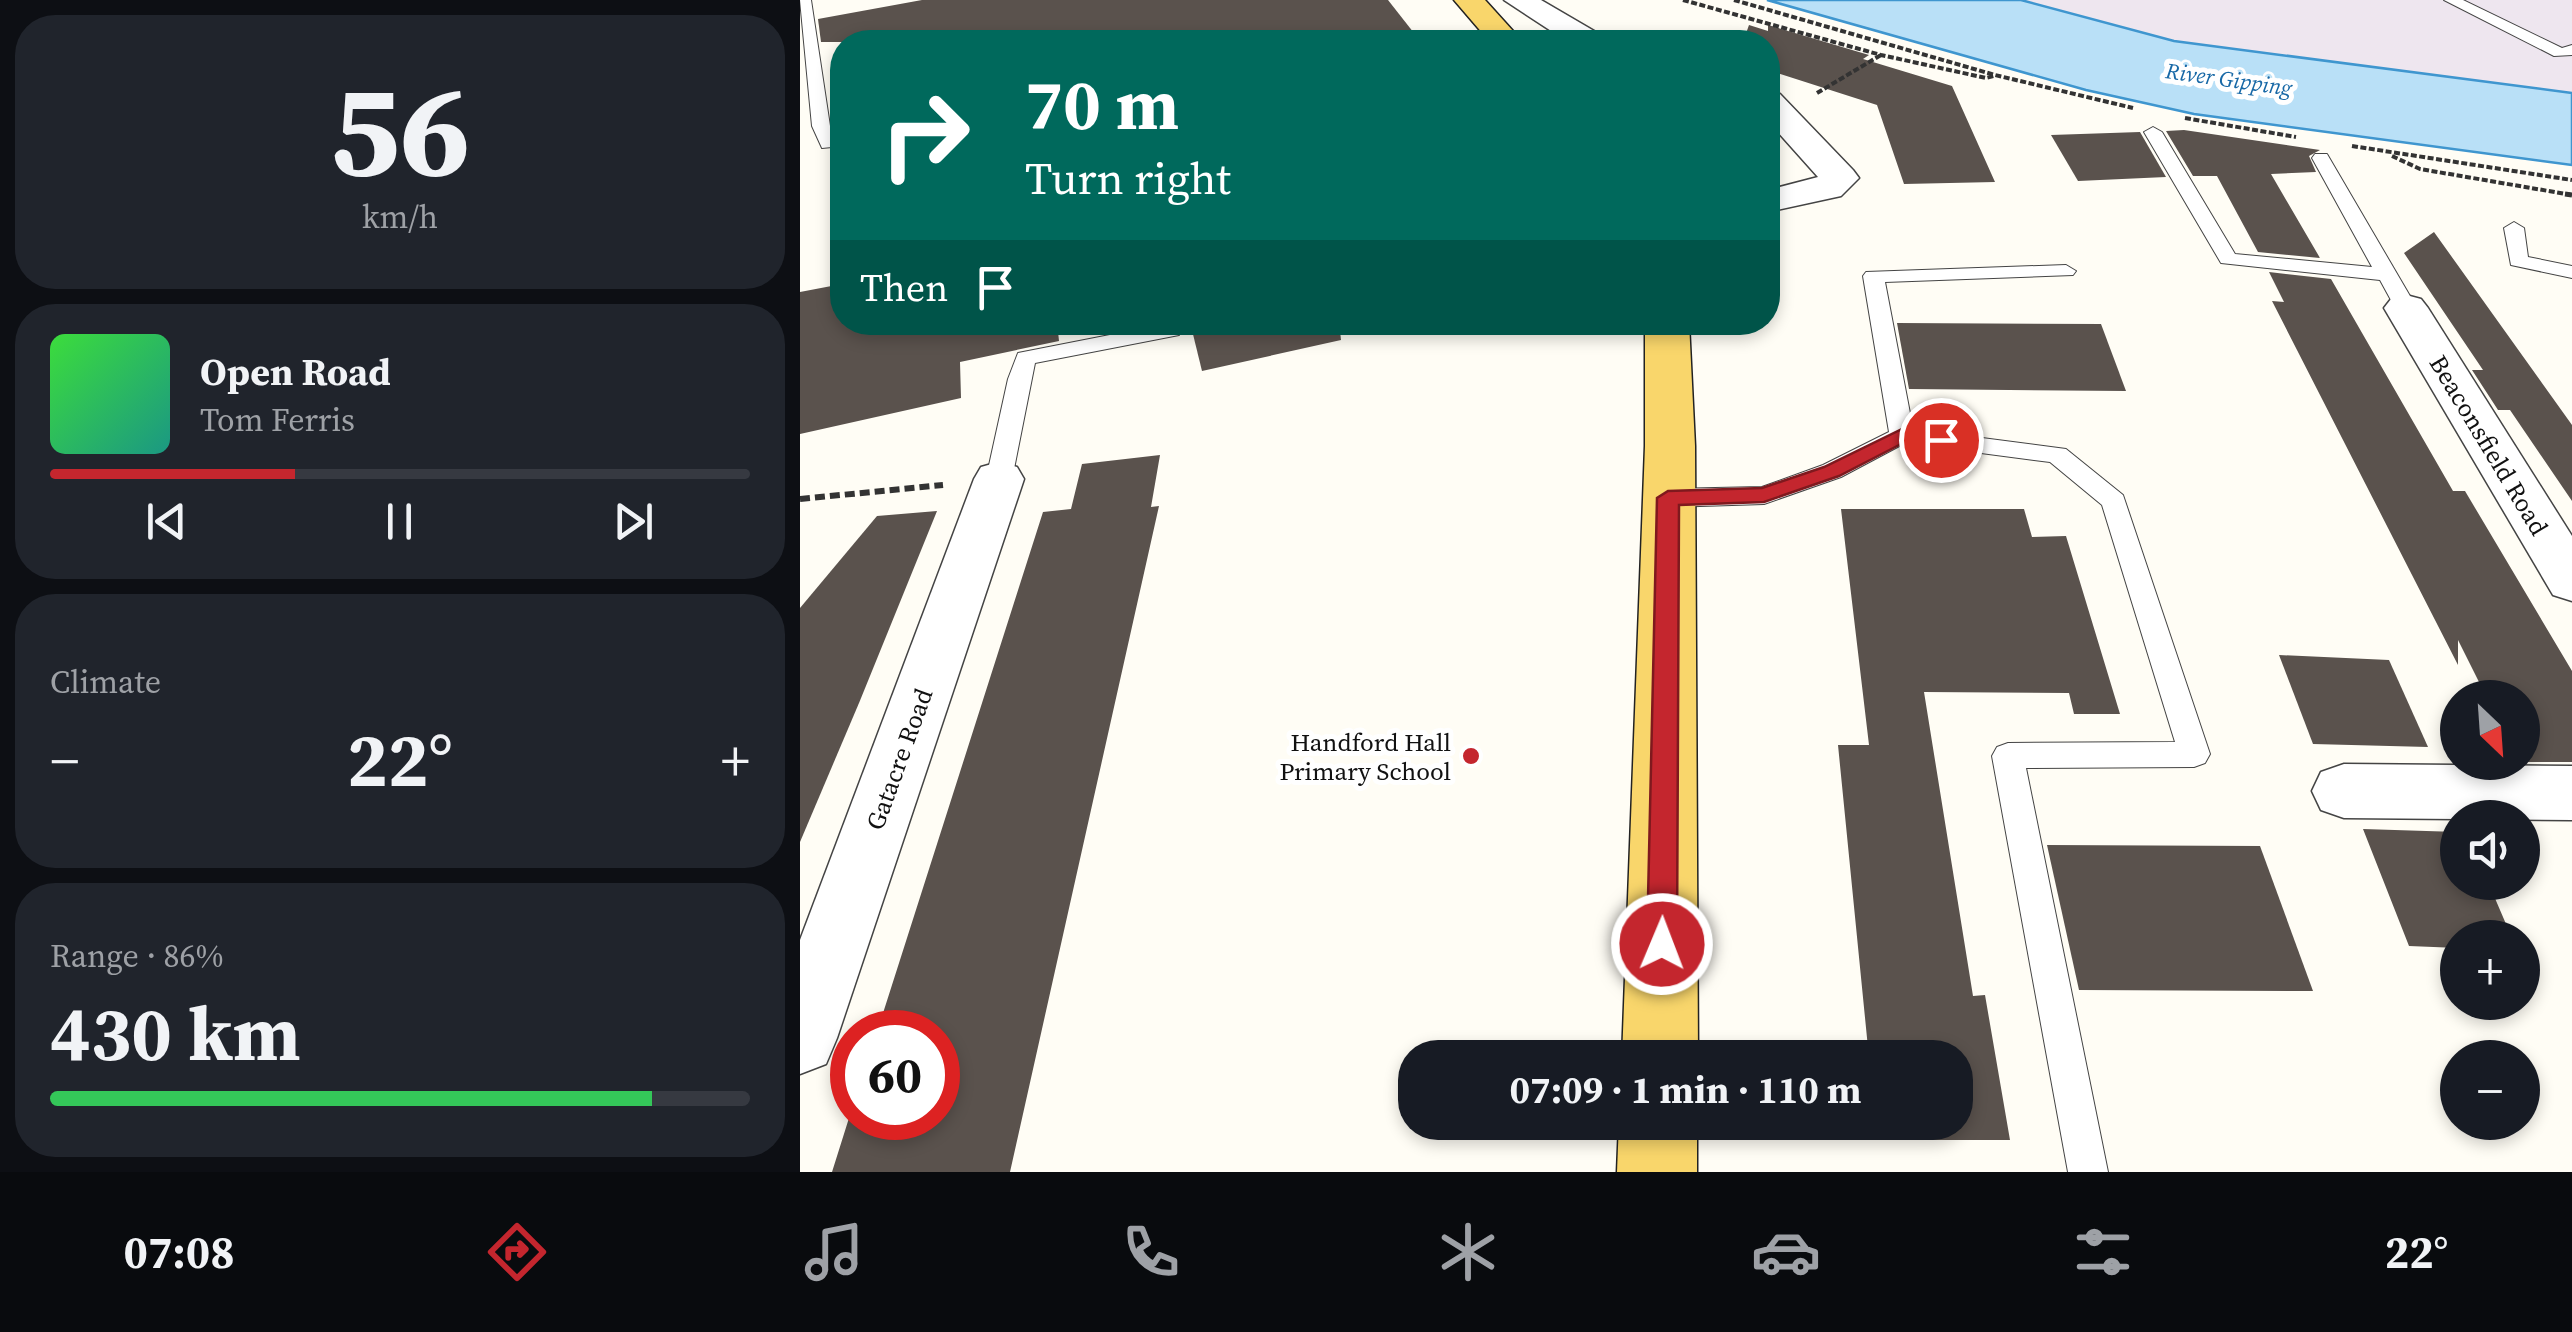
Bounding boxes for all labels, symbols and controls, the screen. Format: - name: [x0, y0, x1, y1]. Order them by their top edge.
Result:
- text: 56: [330, 40, 470, 219]
- water label: River Gipping: [2163, 55, 2295, 103]
- text: 70 m: [1025, 56, 1179, 152]
- icon: right: [860, 70, 990, 200]
- text: Turn right: [1025, 147, 1231, 209]
- text: km/h: [362, 195, 438, 239]
- icon: arrive: [968, 260, 1023, 315]
- text: Then: [860, 262, 948, 314]
- text: Open Road: [200, 346, 391, 398]
- street label: Beaconsfield Road: [2422, 349, 2556, 541]
- text: Tom Ferris: [200, 398, 355, 442]
- pin: [1899, 398, 1984, 483]
- icon: arrive: [1914, 413, 1969, 468]
- icon: previous: [139, 494, 194, 549]
- icon: pause: [372, 494, 427, 549]
- icon: next: [606, 494, 661, 549]
- text: Climate: [50, 660, 161, 704]
- north arrow: [2440, 680, 2540, 780]
- map controls: [2440, 680, 2540, 1140]
- street label: Gatacre Road: [858, 683, 940, 835]
- text: 22°: [347, 708, 453, 811]
- text: −: [50, 723, 79, 798]
- text: +: [721, 723, 750, 798]
- place label: Handford Hall Primary School: [1280, 725, 1451, 788]
- marker: Handford Hall Primary School: [1460, 745, 1482, 767]
- button: sound: [2440, 800, 2540, 900]
- position arrow: [1610, 892, 1714, 996]
- button: +: [2440, 920, 2540, 1020]
- text: Range · 86%: [50, 934, 224, 978]
- text: 430 km: [50, 982, 301, 1085]
- speed limit sign: 60: [830, 1010, 960, 1140]
- button: −: [2440, 1040, 2540, 1140]
- text: 07:09 · 1 min · 110 m: [1509, 1064, 1862, 1116]
- icon: directions: [482, 1217, 552, 1287]
- icon: music: [799, 1217, 869, 1287]
- icon: phone: [1116, 1217, 1186, 1287]
- icon: climate: [1433, 1217, 1503, 1287]
- icon: car: [1751, 1217, 1821, 1287]
- icon: filters: [2068, 1217, 2138, 1287]
- text: 07:08: [124, 1221, 235, 1283]
- text: 22°: [2385, 1221, 2448, 1283]

